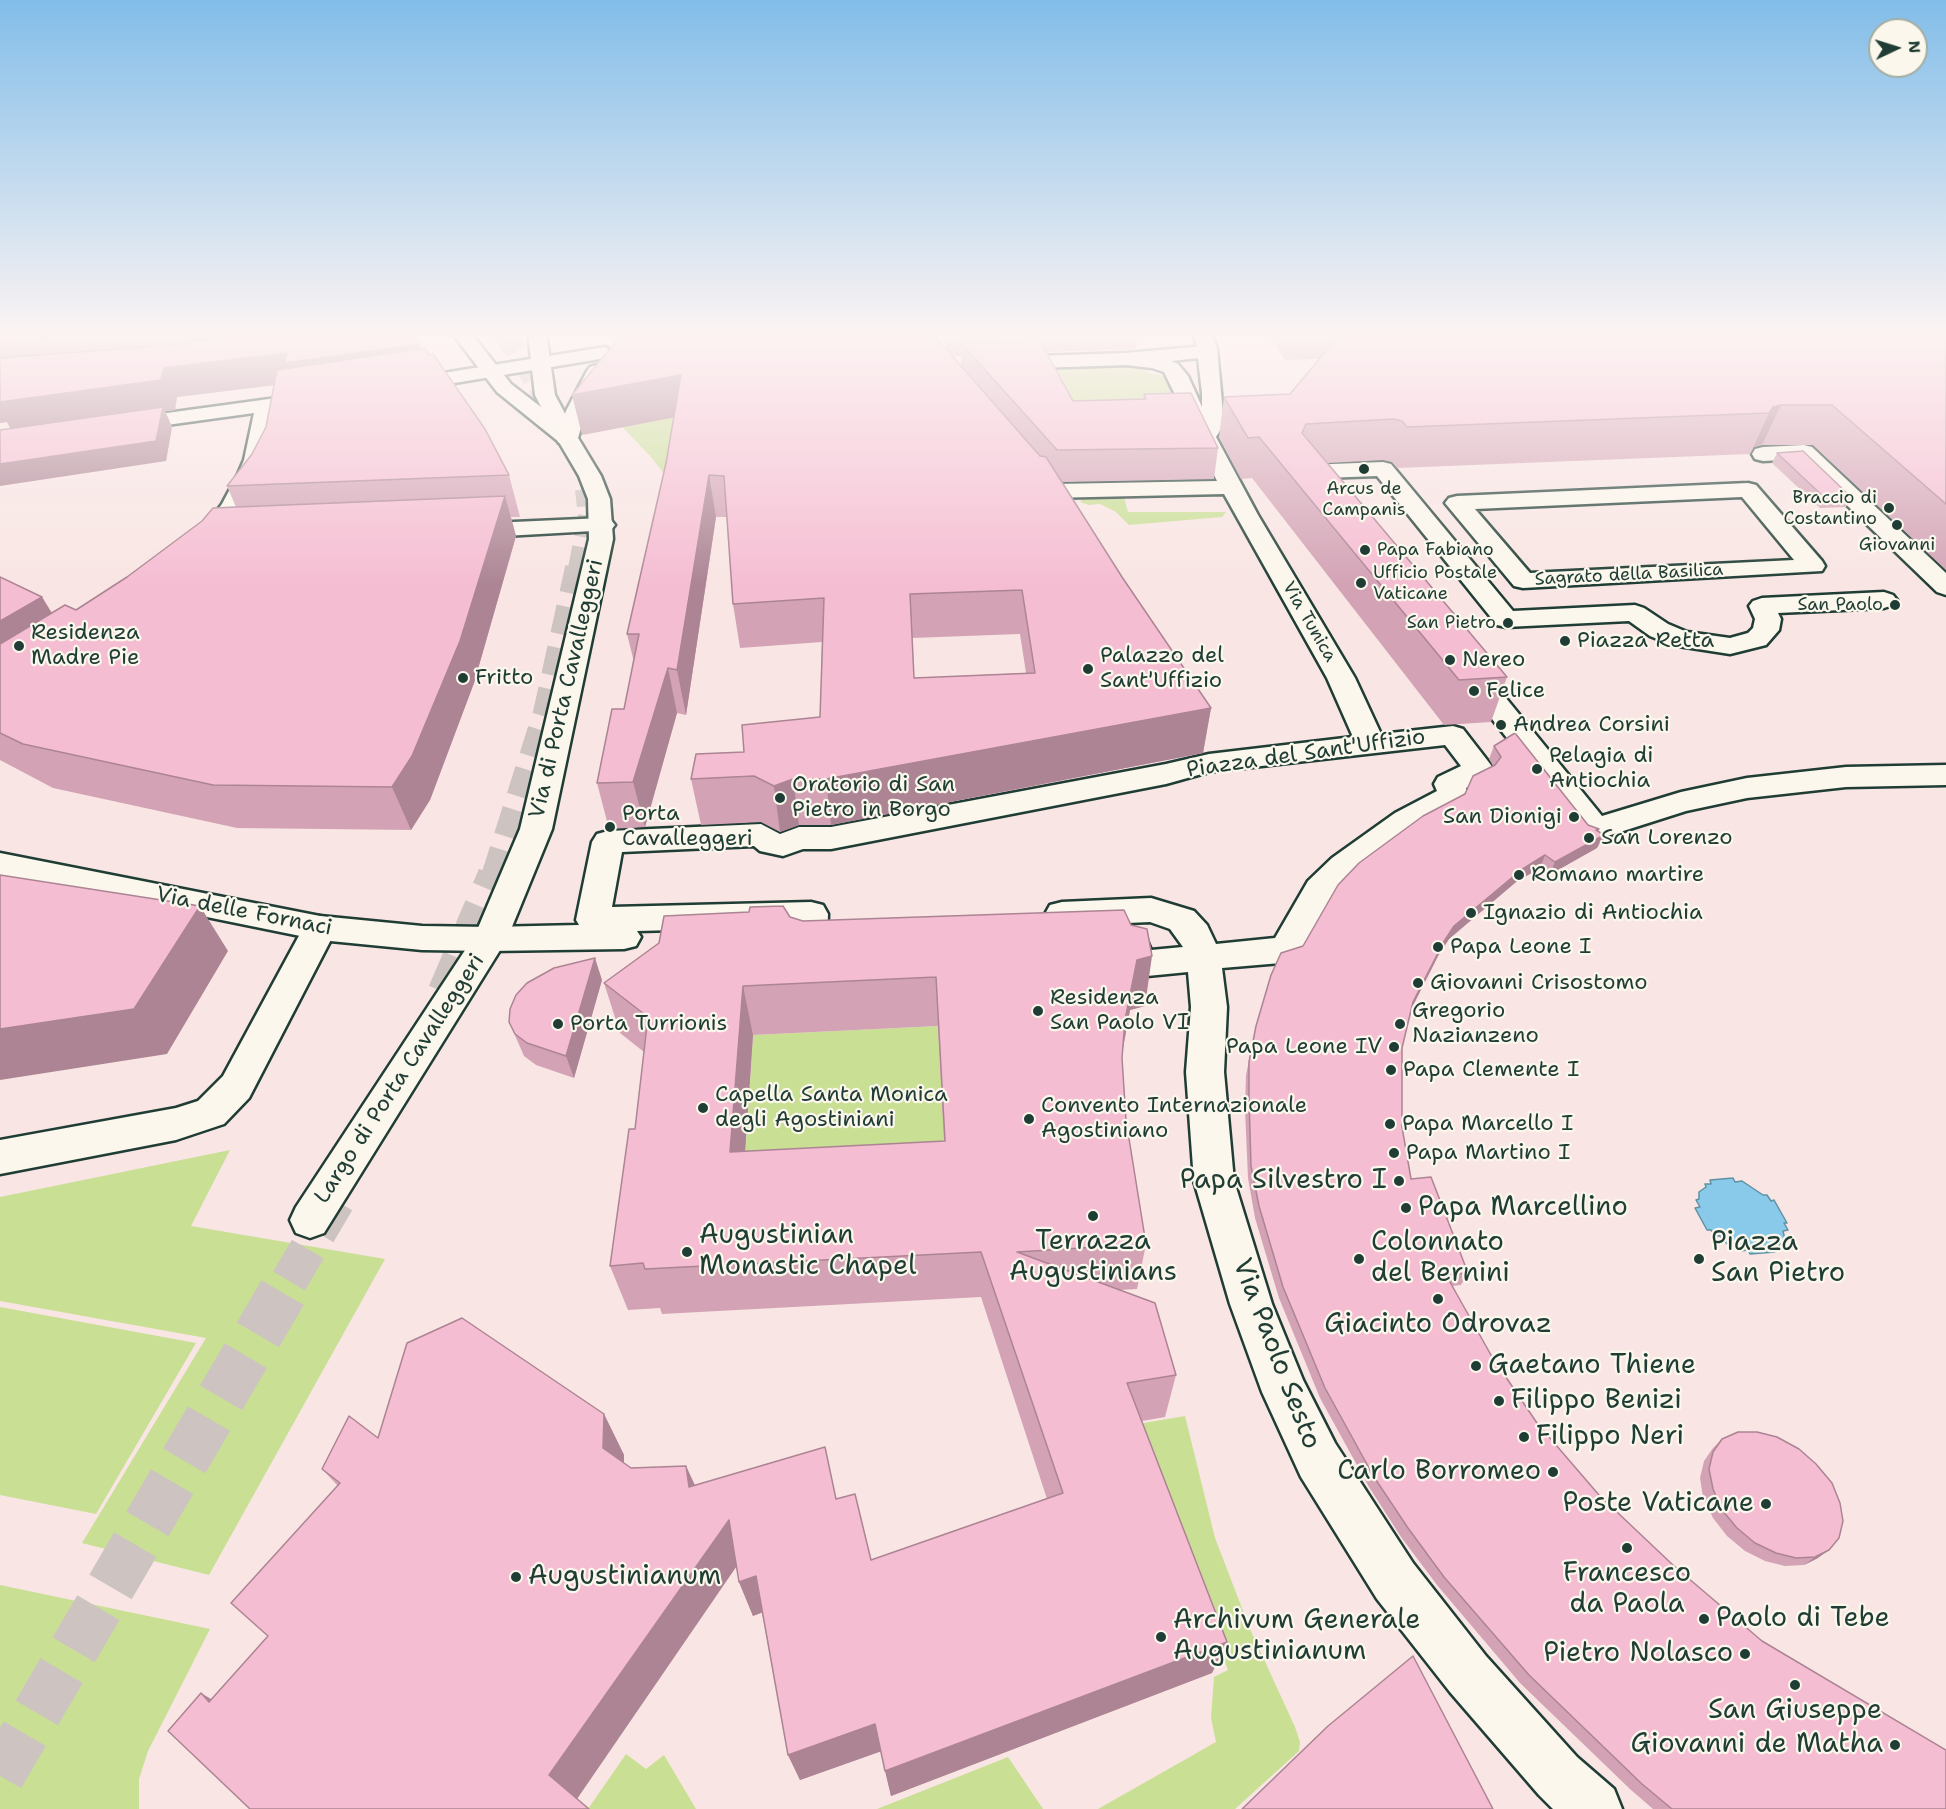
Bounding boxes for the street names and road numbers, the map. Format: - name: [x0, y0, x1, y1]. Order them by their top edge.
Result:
- street label: Via di Porta Cavalleggeri: [524, 557, 610, 821]
- street label: Sagrato della Basilica: [1534, 559, 1724, 591]
- street label: Via Tunica: [1277, 578, 1341, 666]
- street label: Piazza del Sant'Uffizio: [1185, 724, 1427, 784]
- street label: Via delle Fornaci: [154, 882, 334, 942]
- street label: Largo di Porta Cavalleggeri: [309, 949, 491, 1209]
- street label: Via Paolo Sesto: [1225, 1254, 1327, 1454]

